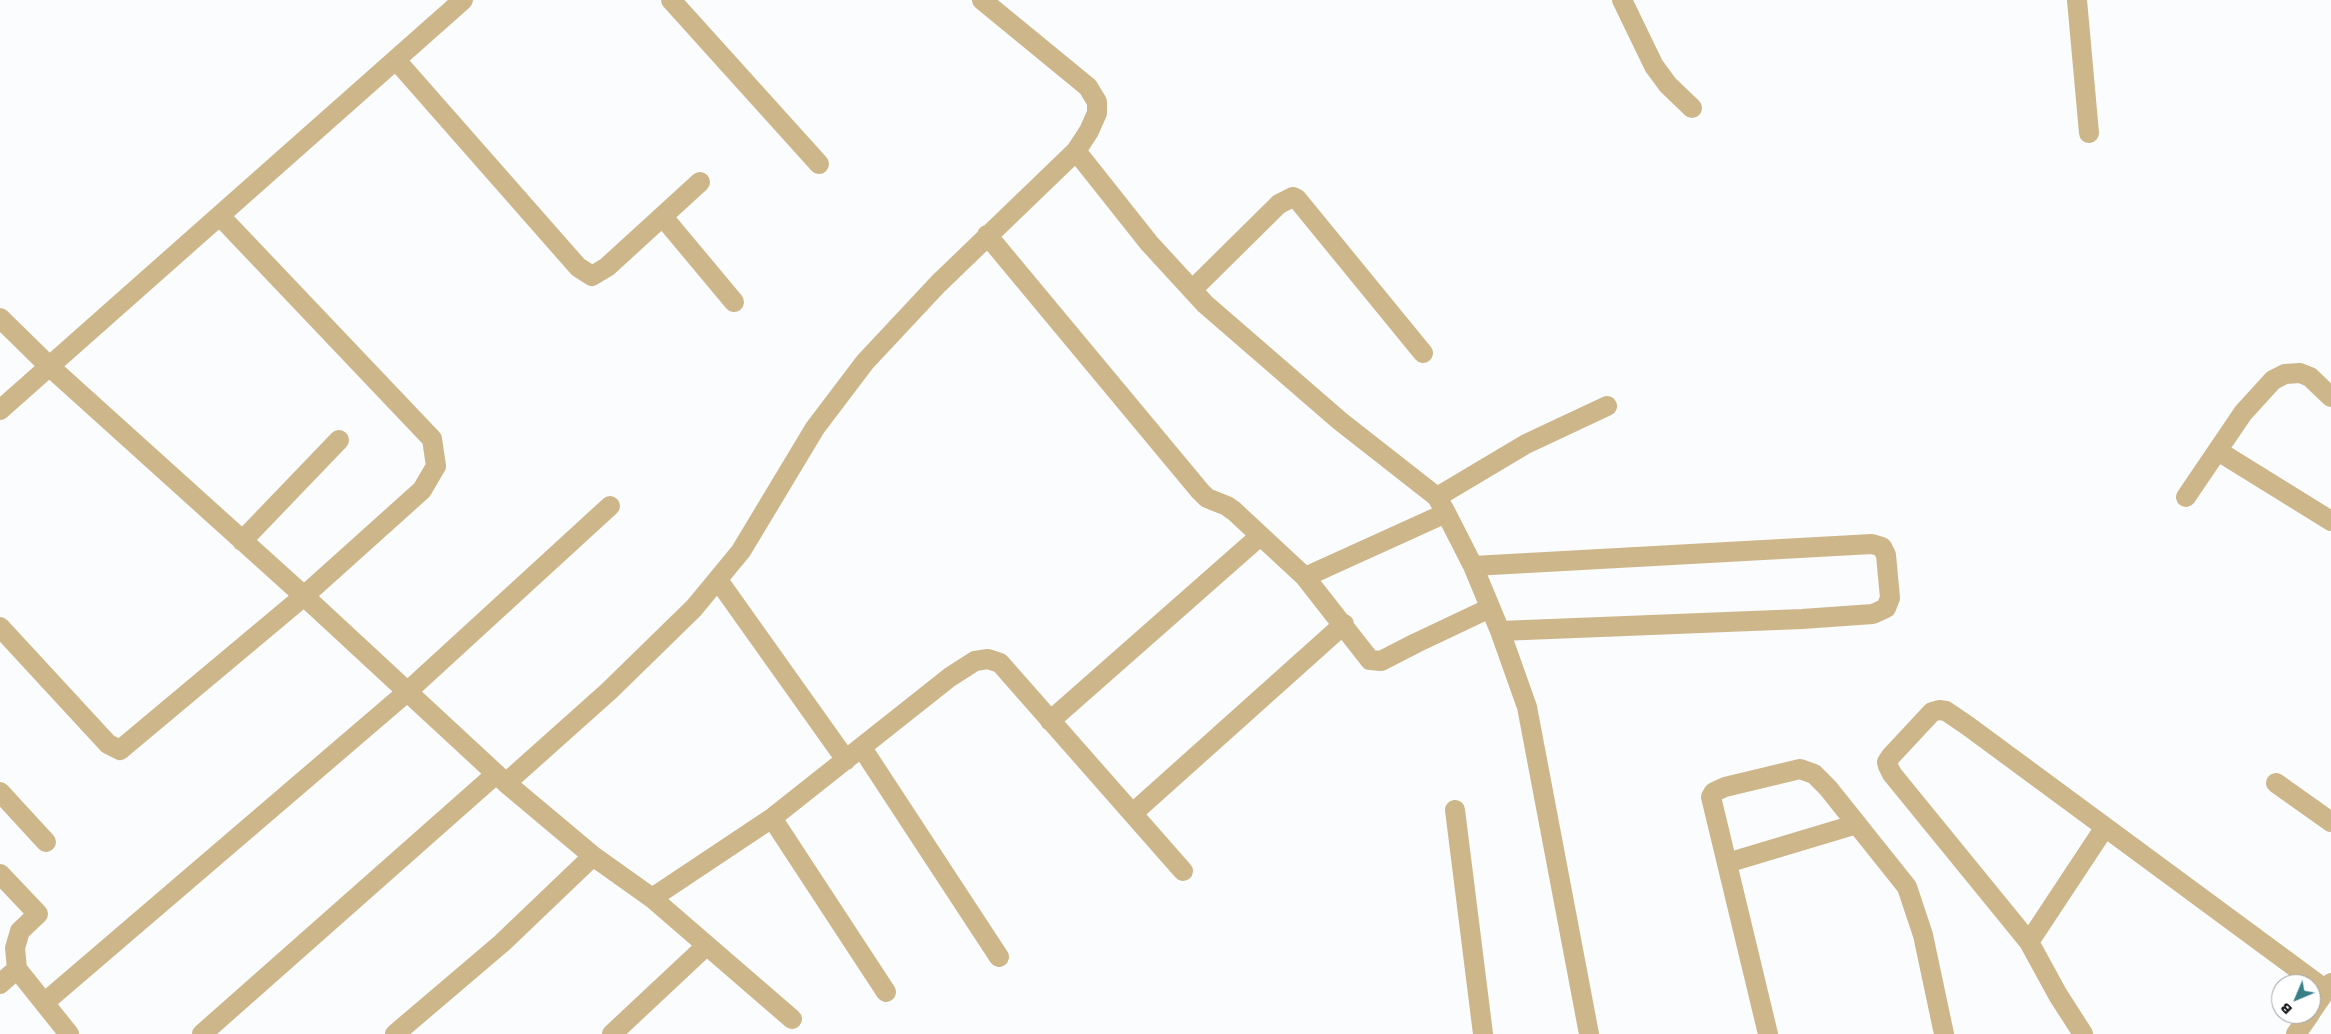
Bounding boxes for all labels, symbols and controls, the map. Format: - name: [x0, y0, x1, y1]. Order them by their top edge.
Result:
- north arrow: [2271, 974, 2321, 1024]
- text: B: [2277, 1000, 2295, 1018]

